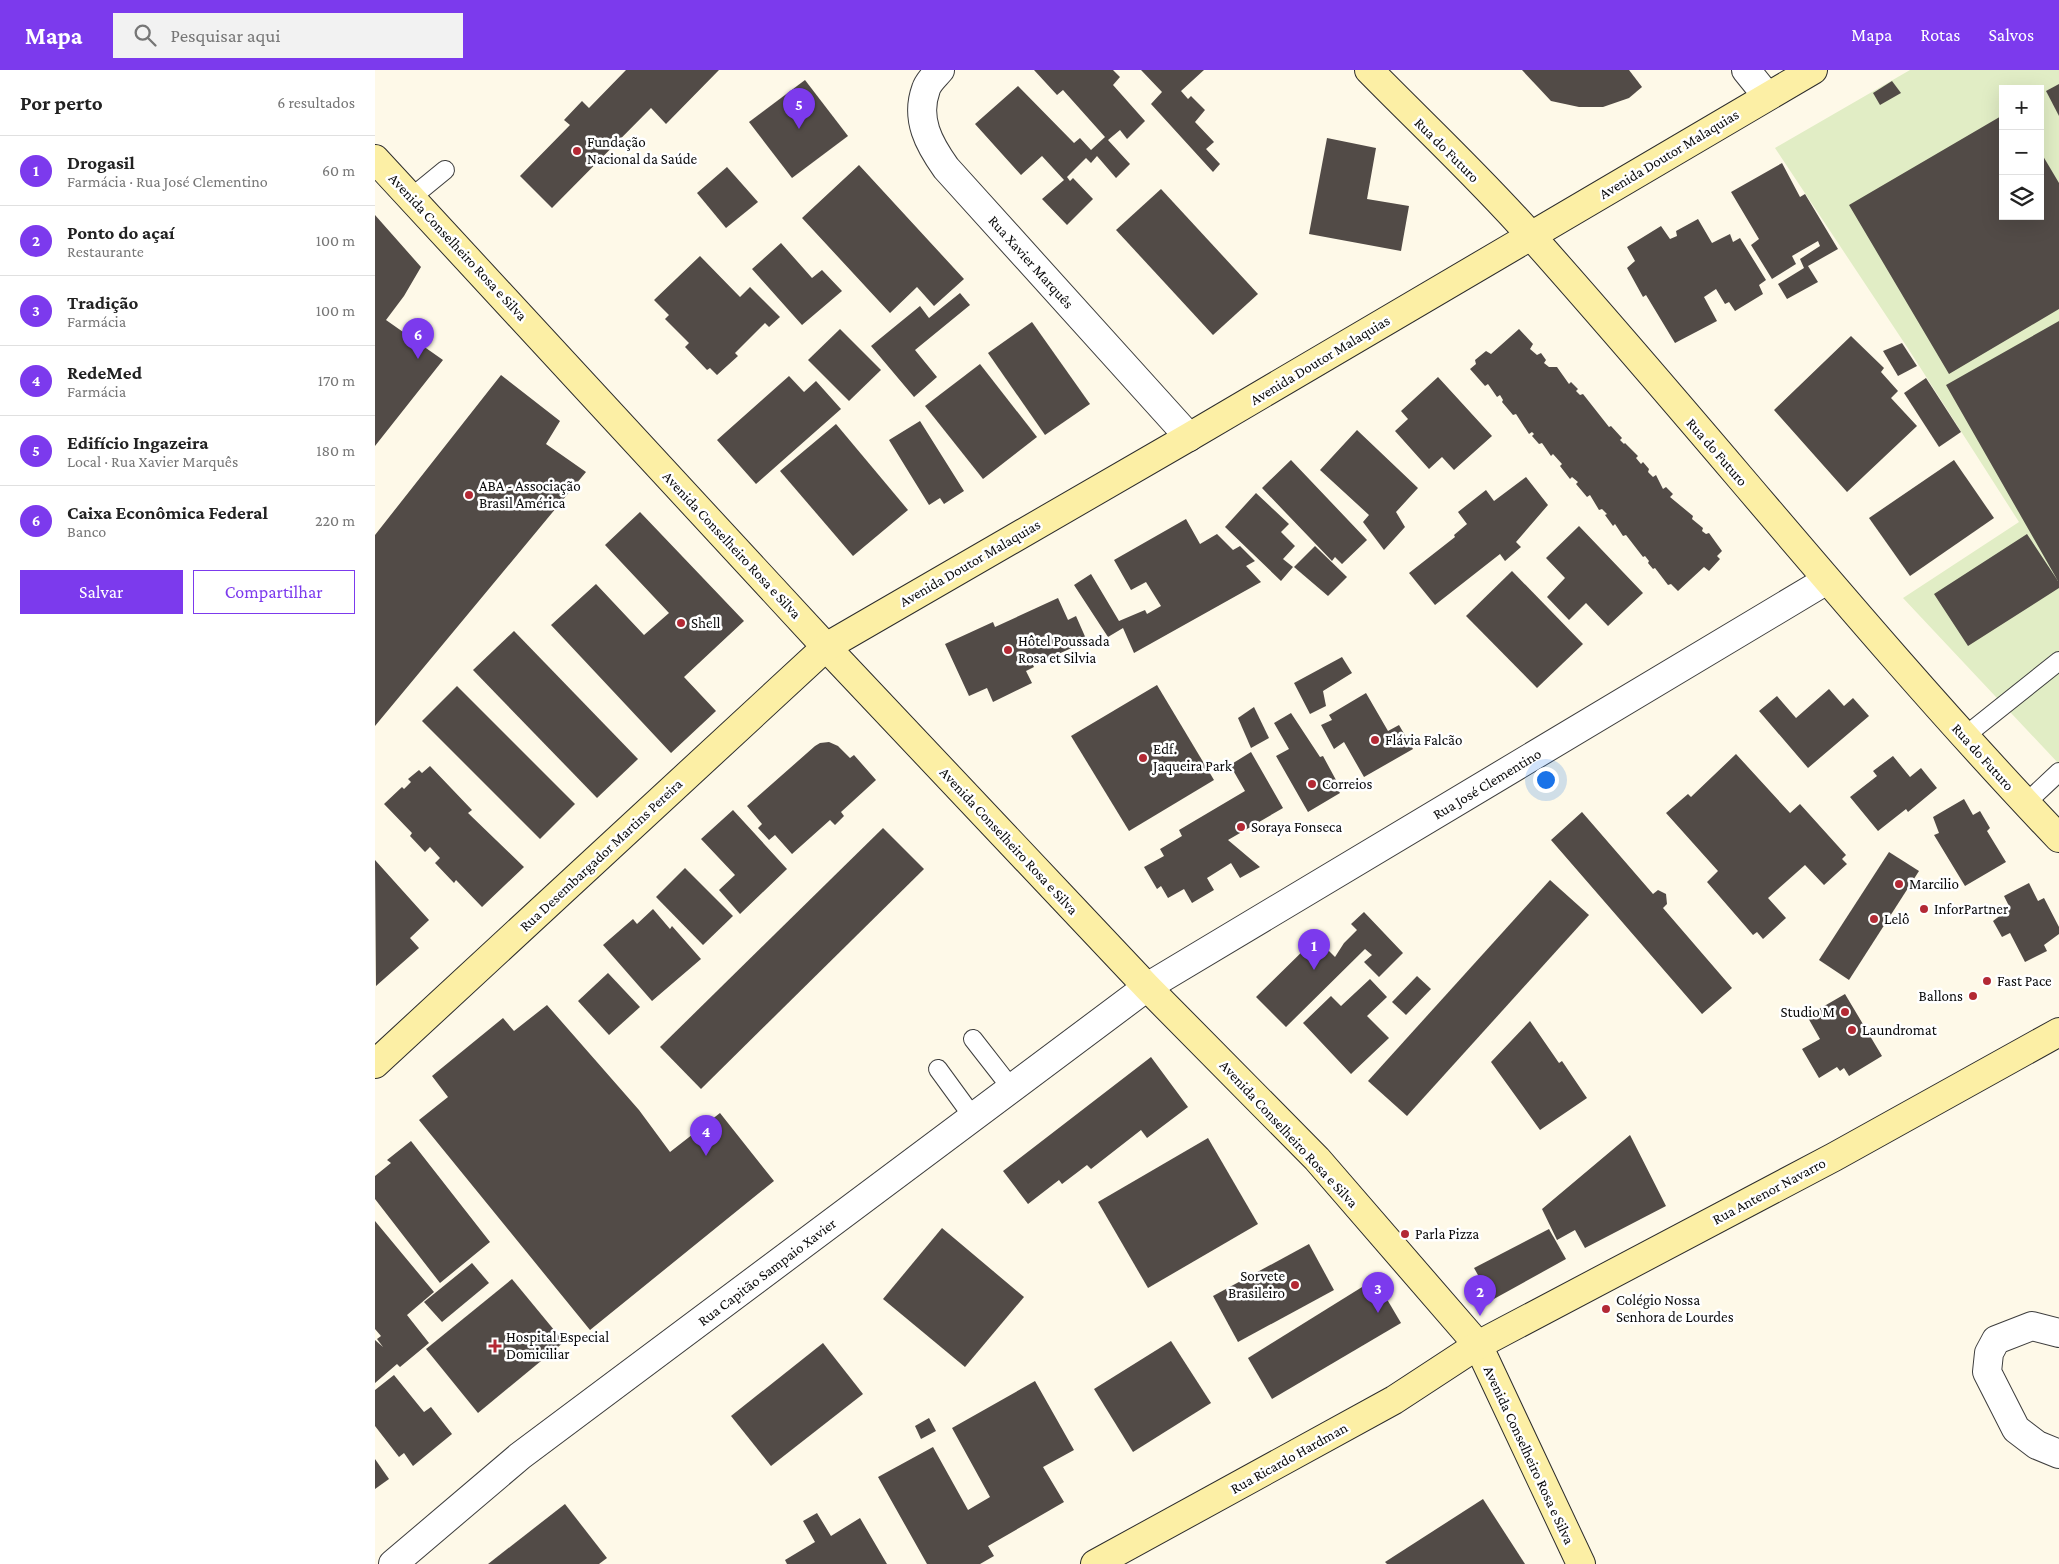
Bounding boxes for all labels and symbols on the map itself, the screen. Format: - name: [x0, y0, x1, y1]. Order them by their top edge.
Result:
- pin: 5: [783, 88, 815, 129]
- street label: Avenida Doutor Malaquias: [1596, 106, 1742, 203]
- street label: Rua do Futuro: [1411, 114, 1483, 186]
- place label: Fundação Nacional da Saúde: [587, 134, 698, 167]
- marker: Fundação Nacional da Saúde: [571, 145, 583, 157]
- street label: Avenida Conselheiro Rosa e Silva: [386, 170, 530, 324]
- street label: Rua Xavier Marquês: [984, 212, 1077, 312]
- street label: Avenida Doutor Malaquias: [1247, 312, 1393, 409]
- pin: 6: [402, 318, 434, 359]
- street label: Rua do Futuro: [1683, 415, 1751, 489]
- street label: Avenida Conselheiro Rosa e Silva: [660, 468, 804, 622]
- place label: ABA - Associação Brasil América: [479, 478, 581, 511]
- marker: ABA - Associação Brasil América: [463, 489, 475, 501]
- street label: Avenida Doutor Malaquias: [897, 516, 1044, 611]
- place label: Shell: [691, 615, 721, 631]
- marker: Shell: [675, 617, 687, 629]
- place label: Hôtel Poussada Rosa et Silvia: [1018, 633, 1110, 666]
- marker: Hôtel Poussada Rosa et Silvia: [1002, 644, 1014, 656]
- street label: Rua do Futuro: [1949, 720, 2017, 794]
- place label: Flávia Falcão: [1385, 732, 1462, 748]
- marker: Flávia Falcão: [1369, 734, 1381, 746]
- place label: Edf. Jaqueira Park: [1151, 741, 1233, 775]
- street label: Rua José Clementino: [1430, 745, 1545, 824]
- marker: Edf. Jaqueira Park: [1137, 752, 1149, 764]
- street label: Avenida Conselheiro Rosa e Silva: [937, 764, 1081, 918]
- your location: [1533, 767, 1559, 793]
- street label: Rua Desembargador Martins Pereira: [517, 775, 686, 935]
- place label: Correios: [1322, 776, 1373, 792]
- marker: Correios: [1306, 778, 1318, 790]
- place label: Soraya Fonseca: [1251, 819, 1342, 836]
- marker: Soraya Fonseca: [1235, 821, 1247, 833]
- place label: Marcilio: [1909, 876, 1959, 892]
- marker: Marcilio: [1893, 878, 1905, 890]
- place label: InforPartner: [1934, 901, 2009, 917]
- marker: InforPartner: [1918, 903, 1930, 915]
- place label: Lelô: [1884, 911, 1909, 927]
- marker: Lelô: [1868, 913, 1880, 925]
- pin: 1: [1298, 929, 1330, 970]
- place label: Fast Pace: [1997, 973, 2052, 989]
- marker: Fast Pace: [1981, 975, 1993, 987]
- place label: Ballons: [1919, 988, 1963, 1004]
- marker: Ballons: [1967, 990, 1979, 1002]
- place label: Studio M: [1781, 1004, 1835, 1020]
- marker: Studio M: [1839, 1006, 1851, 1018]
- place label: Laundromat: [1862, 1022, 1938, 1038]
- marker: Laundromat: [1846, 1024, 1858, 1036]
- street label: Avenida Conselheiro Rosa e Silva: [1217, 1057, 1361, 1211]
- pin: 4: [690, 1115, 722, 1156]
- street label: Rua Antenor Navarro: [1710, 1154, 1828, 1228]
- street label: Rua Capitão Sampaio Xavier: [695, 1215, 840, 1330]
- place label: Parla Pizza: [1415, 1226, 1479, 1242]
- marker: Parla Pizza: [1399, 1228, 1411, 1240]
- place label: Sorvete Brasileiro: [1228, 1268, 1285, 1301]
- pin: 3: [1362, 1272, 1394, 1313]
- pin: 2: [1464, 1275, 1496, 1316]
- marker: Sorvete Brasileiro: [1289, 1279, 1301, 1291]
- place label: Colégio Nossa Senhora de Lourdes: [1616, 1292, 1734, 1325]
- marker: Colégio Nossa Senhora de Lourdes: [1600, 1303, 1612, 1315]
- place label: Hospital Especial Domiciliar: [506, 1329, 609, 1362]
- marker: Hospital Especial Domiciliar: [488, 1339, 502, 1353]
- street label: Avenida Conselheiro Rosa e Silva: [1481, 1363, 1577, 1547]
- street label: Rua Ricardo Hardman: [1228, 1419, 1350, 1497]

